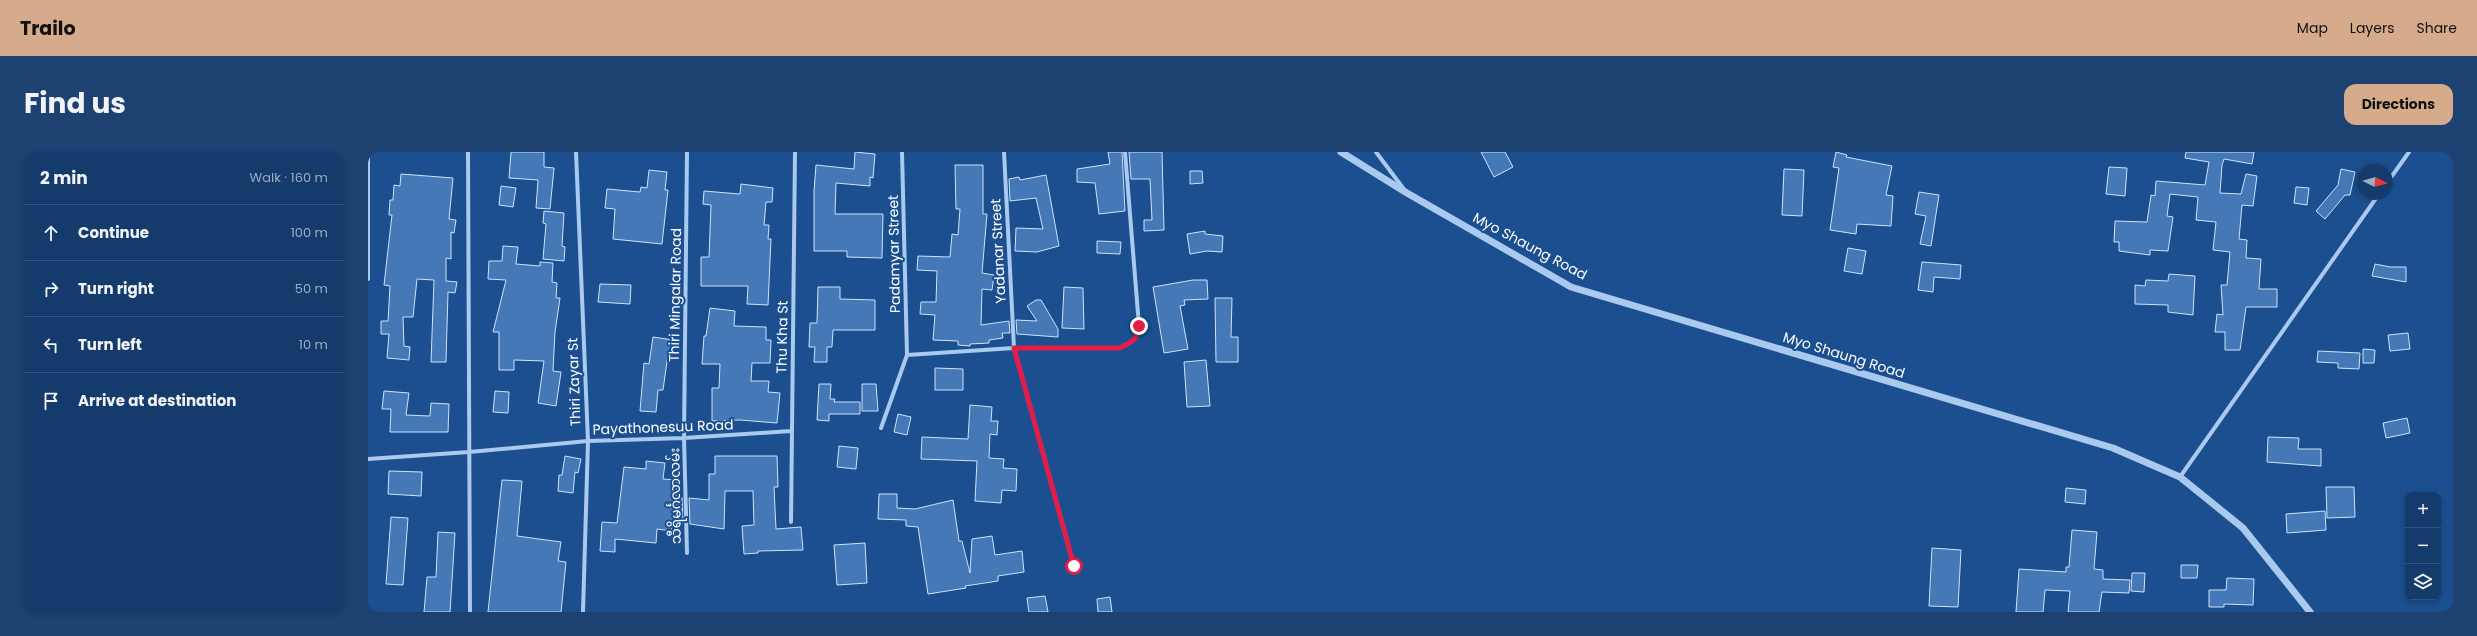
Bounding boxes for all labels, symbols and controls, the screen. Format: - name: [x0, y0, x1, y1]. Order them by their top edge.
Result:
- text: Trailo: [20, 15, 76, 42]
- text: Map: [2297, 18, 2328, 38]
- text: Layers: [2350, 18, 2394, 38]
- text: Share: [2416, 18, 2457, 38]
- text: Find us: [24, 84, 126, 123]
- button: Directions: [2344, 84, 2453, 125]
- north arrow: [2357, 164, 2393, 200]
- text: 2 min: [40, 166, 88, 190]
- text: Walk · 160 m: [249, 168, 328, 187]
- street label: Padamyar Street: [883, 195, 905, 313]
- street label: Yadanar Street: [985, 198, 1011, 304]
- street label: Myo Shaung Road: [1469, 207, 1591, 285]
- icon: ahead: [40, 222, 62, 244]
- text: Continue: [78, 222, 149, 243]
- text: 100 m: [291, 223, 328, 242]
- street label: Thiri Mingalar Road: [664, 228, 686, 362]
- icon: right: [40, 278, 62, 300]
- text: Turn right: [78, 278, 154, 299]
- text: 50 m: [295, 279, 328, 298]
- street label: Thu Kha St: [771, 300, 793, 374]
- route end: [1130, 317, 1148, 335]
- street label: Myo Shaung Road: [1780, 327, 1908, 383]
- icon: left: [40, 334, 62, 356]
- text: Turn left: [78, 334, 142, 355]
- text: 10 m: [299, 335, 328, 354]
- street label: Thiri Zayar St: [562, 337, 586, 427]
- icon: arrive: [40, 390, 62, 412]
- text: Arrive at destination: [78, 390, 236, 411]
- street label: Payathonesuu Road: [592, 415, 734, 439]
- street label: သီရိမင်္ဂလာလမ်း: [664, 448, 688, 544]
- map controls: [2405, 492, 2441, 600]
- button: +: [2405, 492, 2441, 528]
- button: −: [2405, 528, 2441, 564]
- route start: [1065, 557, 1083, 575]
- button: layers: [2405, 564, 2441, 600]

